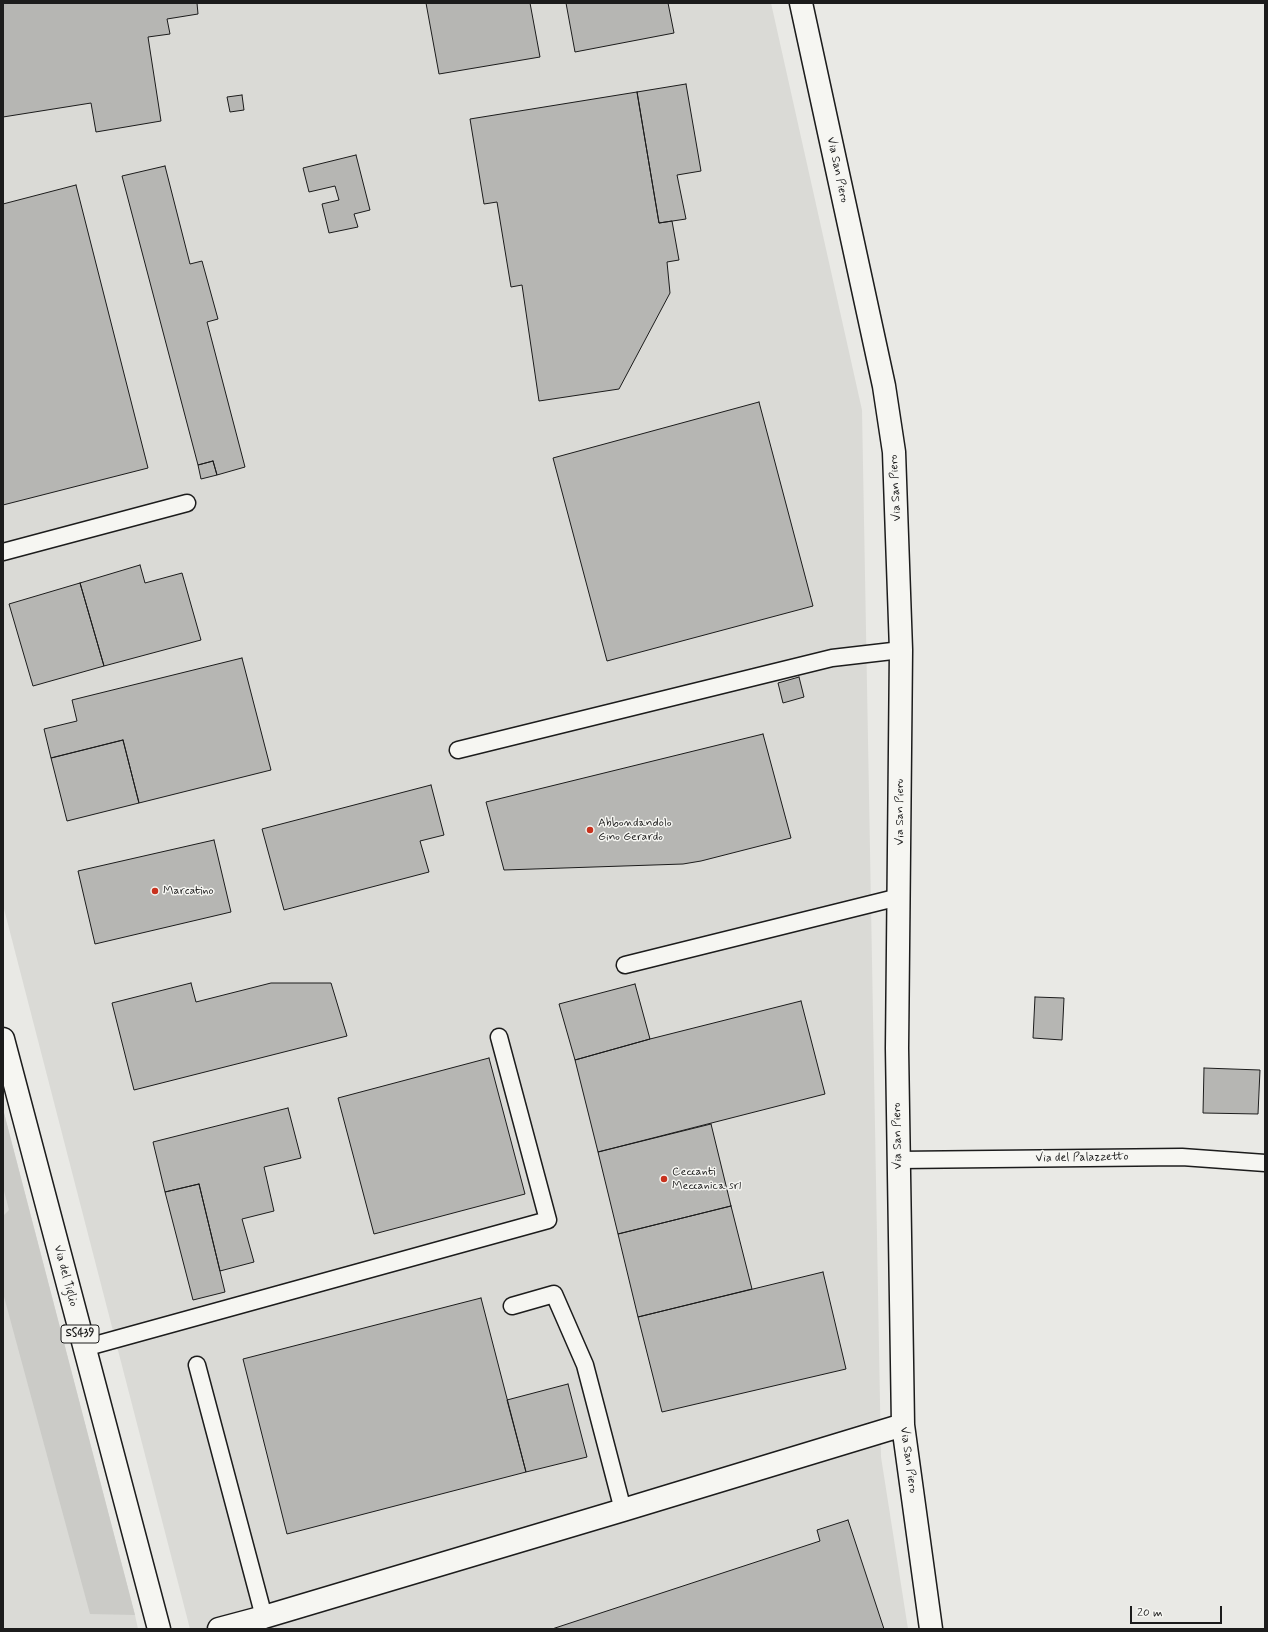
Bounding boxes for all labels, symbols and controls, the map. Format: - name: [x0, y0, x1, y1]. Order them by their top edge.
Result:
- street label: Via San Piero: [823, 136, 851, 204]
- street label: Via San Piero: [887, 454, 905, 522]
- street label: Via San Piero: [893, 779, 907, 845]
- place label: Abbondandolo Gino Gerardo: [598, 816, 672, 844]
- marker: Abbondandolo Gino Gerardo: [585, 825, 595, 835]
- place label: Marcatino: [163, 884, 214, 898]
- marker: Marcatino: [150, 886, 160, 896]
- street label: Via San Piero: [890, 1102, 906, 1170]
- street label: Via del Palazzetto: [1035, 1150, 1129, 1166]
- place label: Ceccanti Meccanica srl: [672, 1165, 741, 1193]
- marker: Ceccanti Meccanica srl: [659, 1174, 669, 1184]
- street label: Via del Tiglio: [50, 1244, 80, 1308]
- road number: SS439: [61, 1325, 99, 1343]
- street label: Via San Piero: [896, 1426, 920, 1494]
- scale bar: [1132, 1598, 1224, 1624]
- text: 20 m: [1137, 1605, 1163, 1621]

